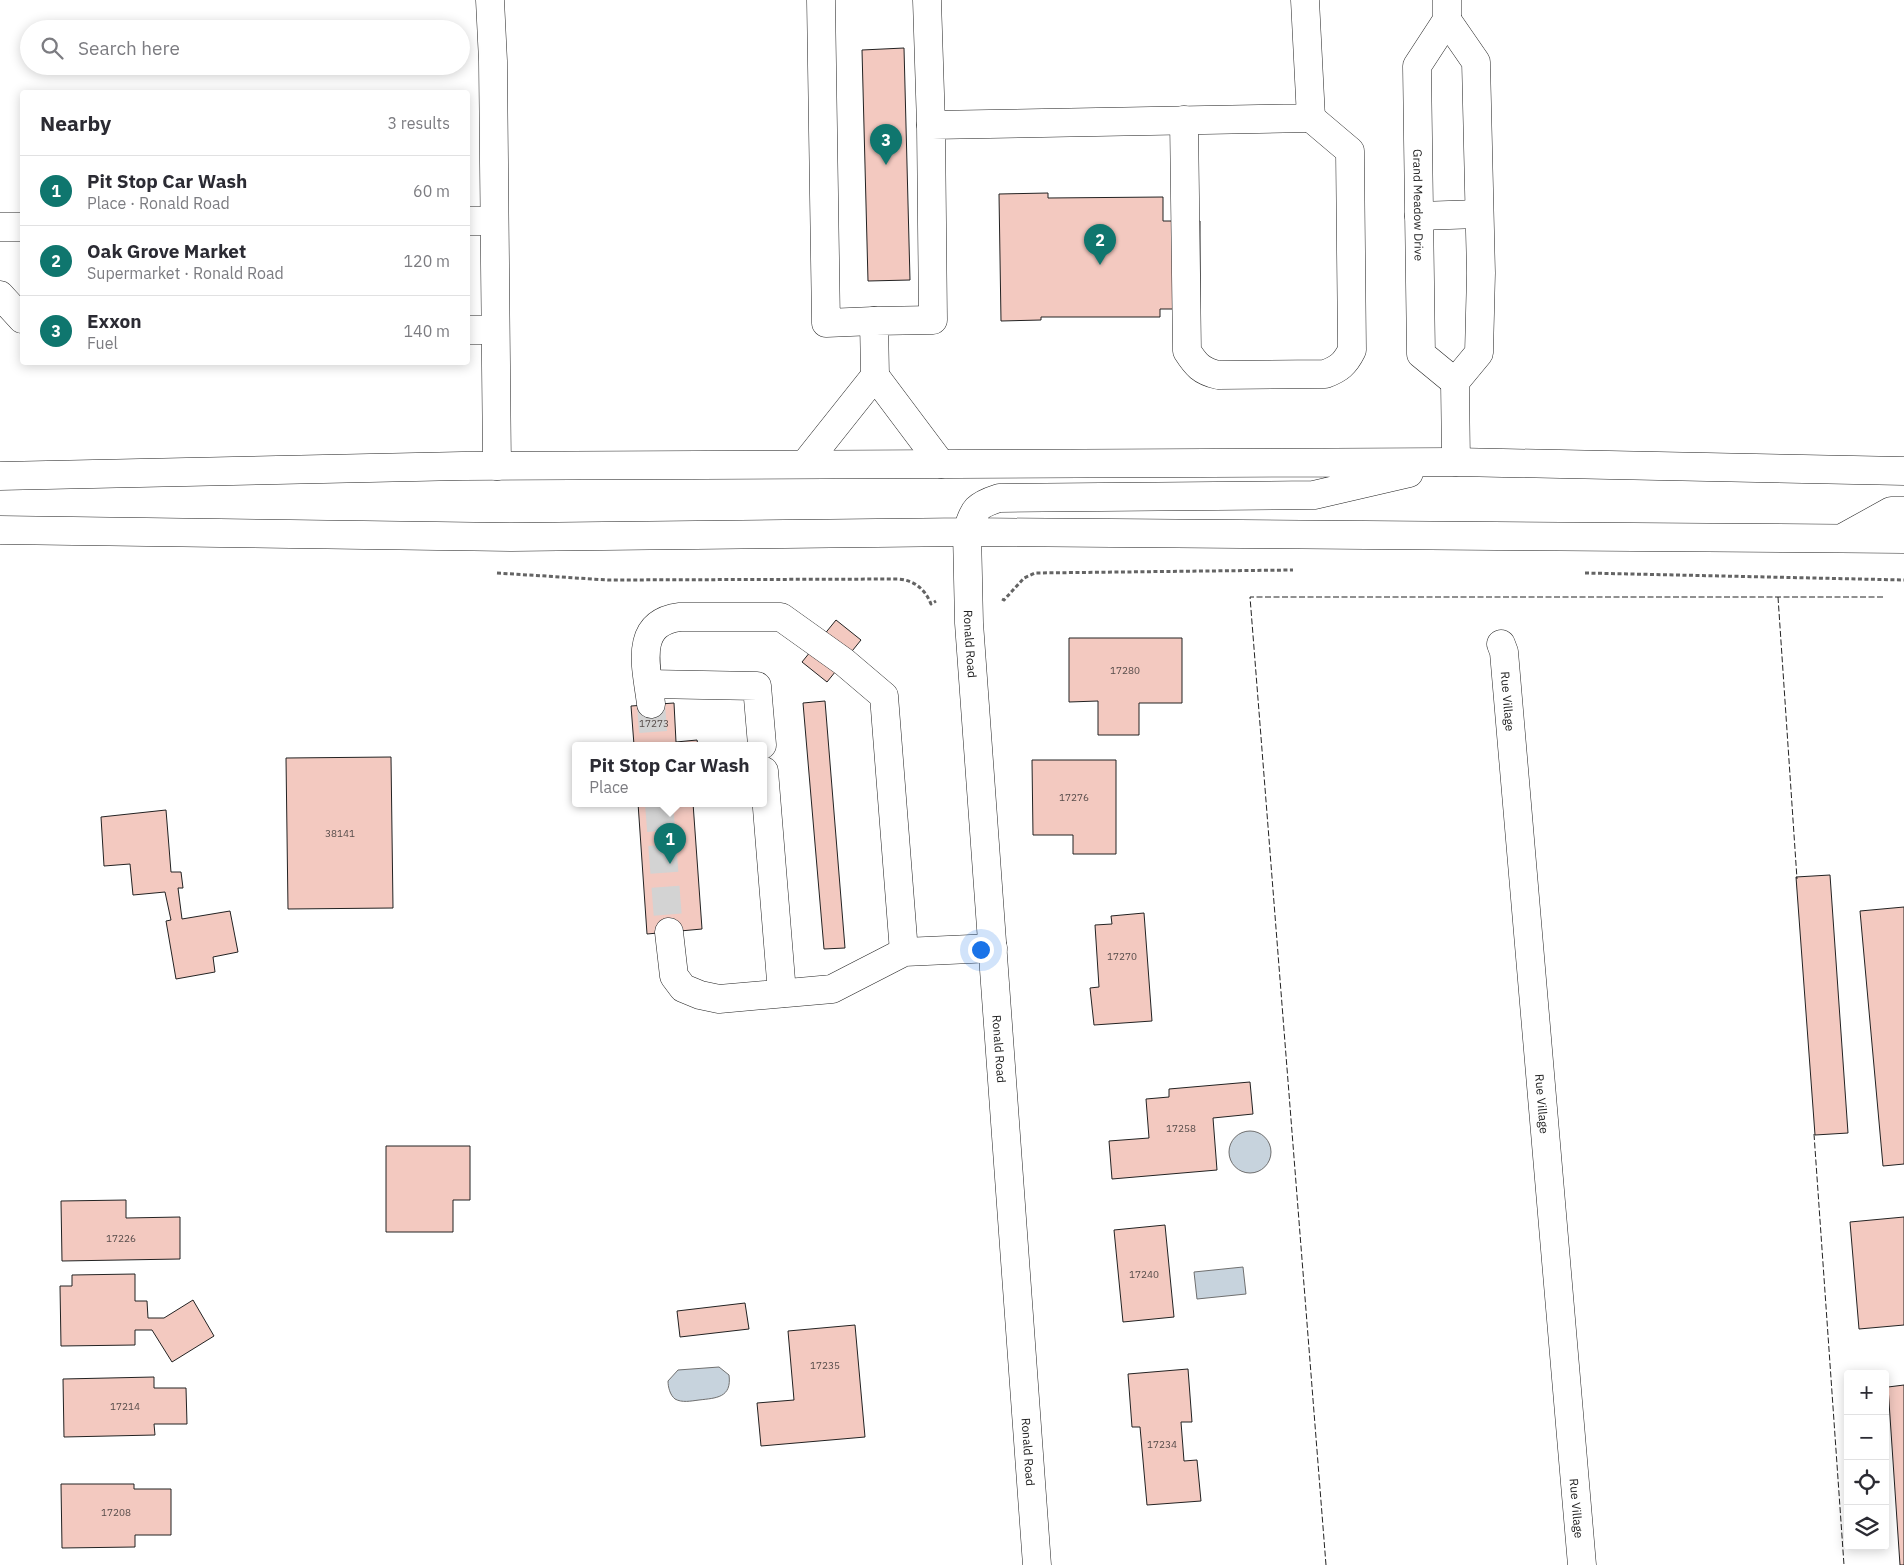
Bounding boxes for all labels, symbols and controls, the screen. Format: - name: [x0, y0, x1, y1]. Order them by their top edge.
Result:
- search box: [20, 20, 470, 75]
- icon: search: [38, 34, 66, 62]
- text: Search here: [78, 36, 180, 60]
- text: Nearby: [40, 109, 111, 137]
- text: 3 results: [387, 113, 450, 133]
- pin: 3: [870, 124, 902, 165]
- street label: Grand Meadow Drive: [1411, 149, 1427, 262]
- text: Pit Stop Car Wash: [87, 169, 247, 193]
- text: 1: [51, 181, 61, 201]
- text: 60 m: [413, 181, 450, 201]
- text: Place · Ronald Road: [87, 193, 230, 213]
- pin: 2: [1084, 224, 1116, 265]
- text: Oak Grove Market: [87, 239, 246, 263]
- text: 2: [51, 251, 61, 271]
- text: 120 m: [403, 251, 450, 271]
- text: Supermarket · Ronald Road: [87, 263, 284, 283]
- text: Exxon: [87, 309, 142, 333]
- text: 3: [51, 321, 61, 341]
- text: 140 m: [403, 321, 450, 341]
- text: Fuel: [87, 333, 118, 353]
- street label: Ronald Road: [961, 610, 980, 678]
- house number: 17280: [1110, 664, 1140, 677]
- street label: Rue Village: [1498, 671, 1518, 732]
- house number: 17273: [639, 717, 669, 730]
- popup: [572, 742, 767, 807]
- text: Pit Stop Car Wash: [589, 753, 750, 777]
- text: Place: [589, 777, 629, 797]
- house number: 17276: [1059, 791, 1089, 804]
- pin: 1: [654, 823, 686, 864]
- house number: 38141: [325, 827, 355, 840]
- your location: [968, 937, 994, 963]
- house number: 17270: [1107, 950, 1137, 963]
- street label: Ronald Road: [990, 1014, 1010, 1083]
- street label: Rue Village: [1533, 1073, 1553, 1135]
- house number: 17258: [1166, 1122, 1196, 1135]
- house number: 17226: [106, 1232, 136, 1245]
- house number: 17240: [1129, 1268, 1159, 1281]
- house number: 17235: [810, 1359, 840, 1372]
- map controls: [1844, 1370, 1889, 1550]
- button: +: [1844, 1370, 1889, 1415]
- house number: 17214: [110, 1400, 140, 1413]
- button: −: [1844, 1415, 1889, 1460]
- street label: Ronald Road: [1019, 1417, 1039, 1486]
- house number: 17234: [1147, 1438, 1177, 1451]
- button: locate: [1844, 1460, 1889, 1505]
- street label: Rue Village: [1567, 1478, 1587, 1539]
- button: layers: [1844, 1505, 1889, 1550]
- house number: 17208: [101, 1506, 131, 1519]

